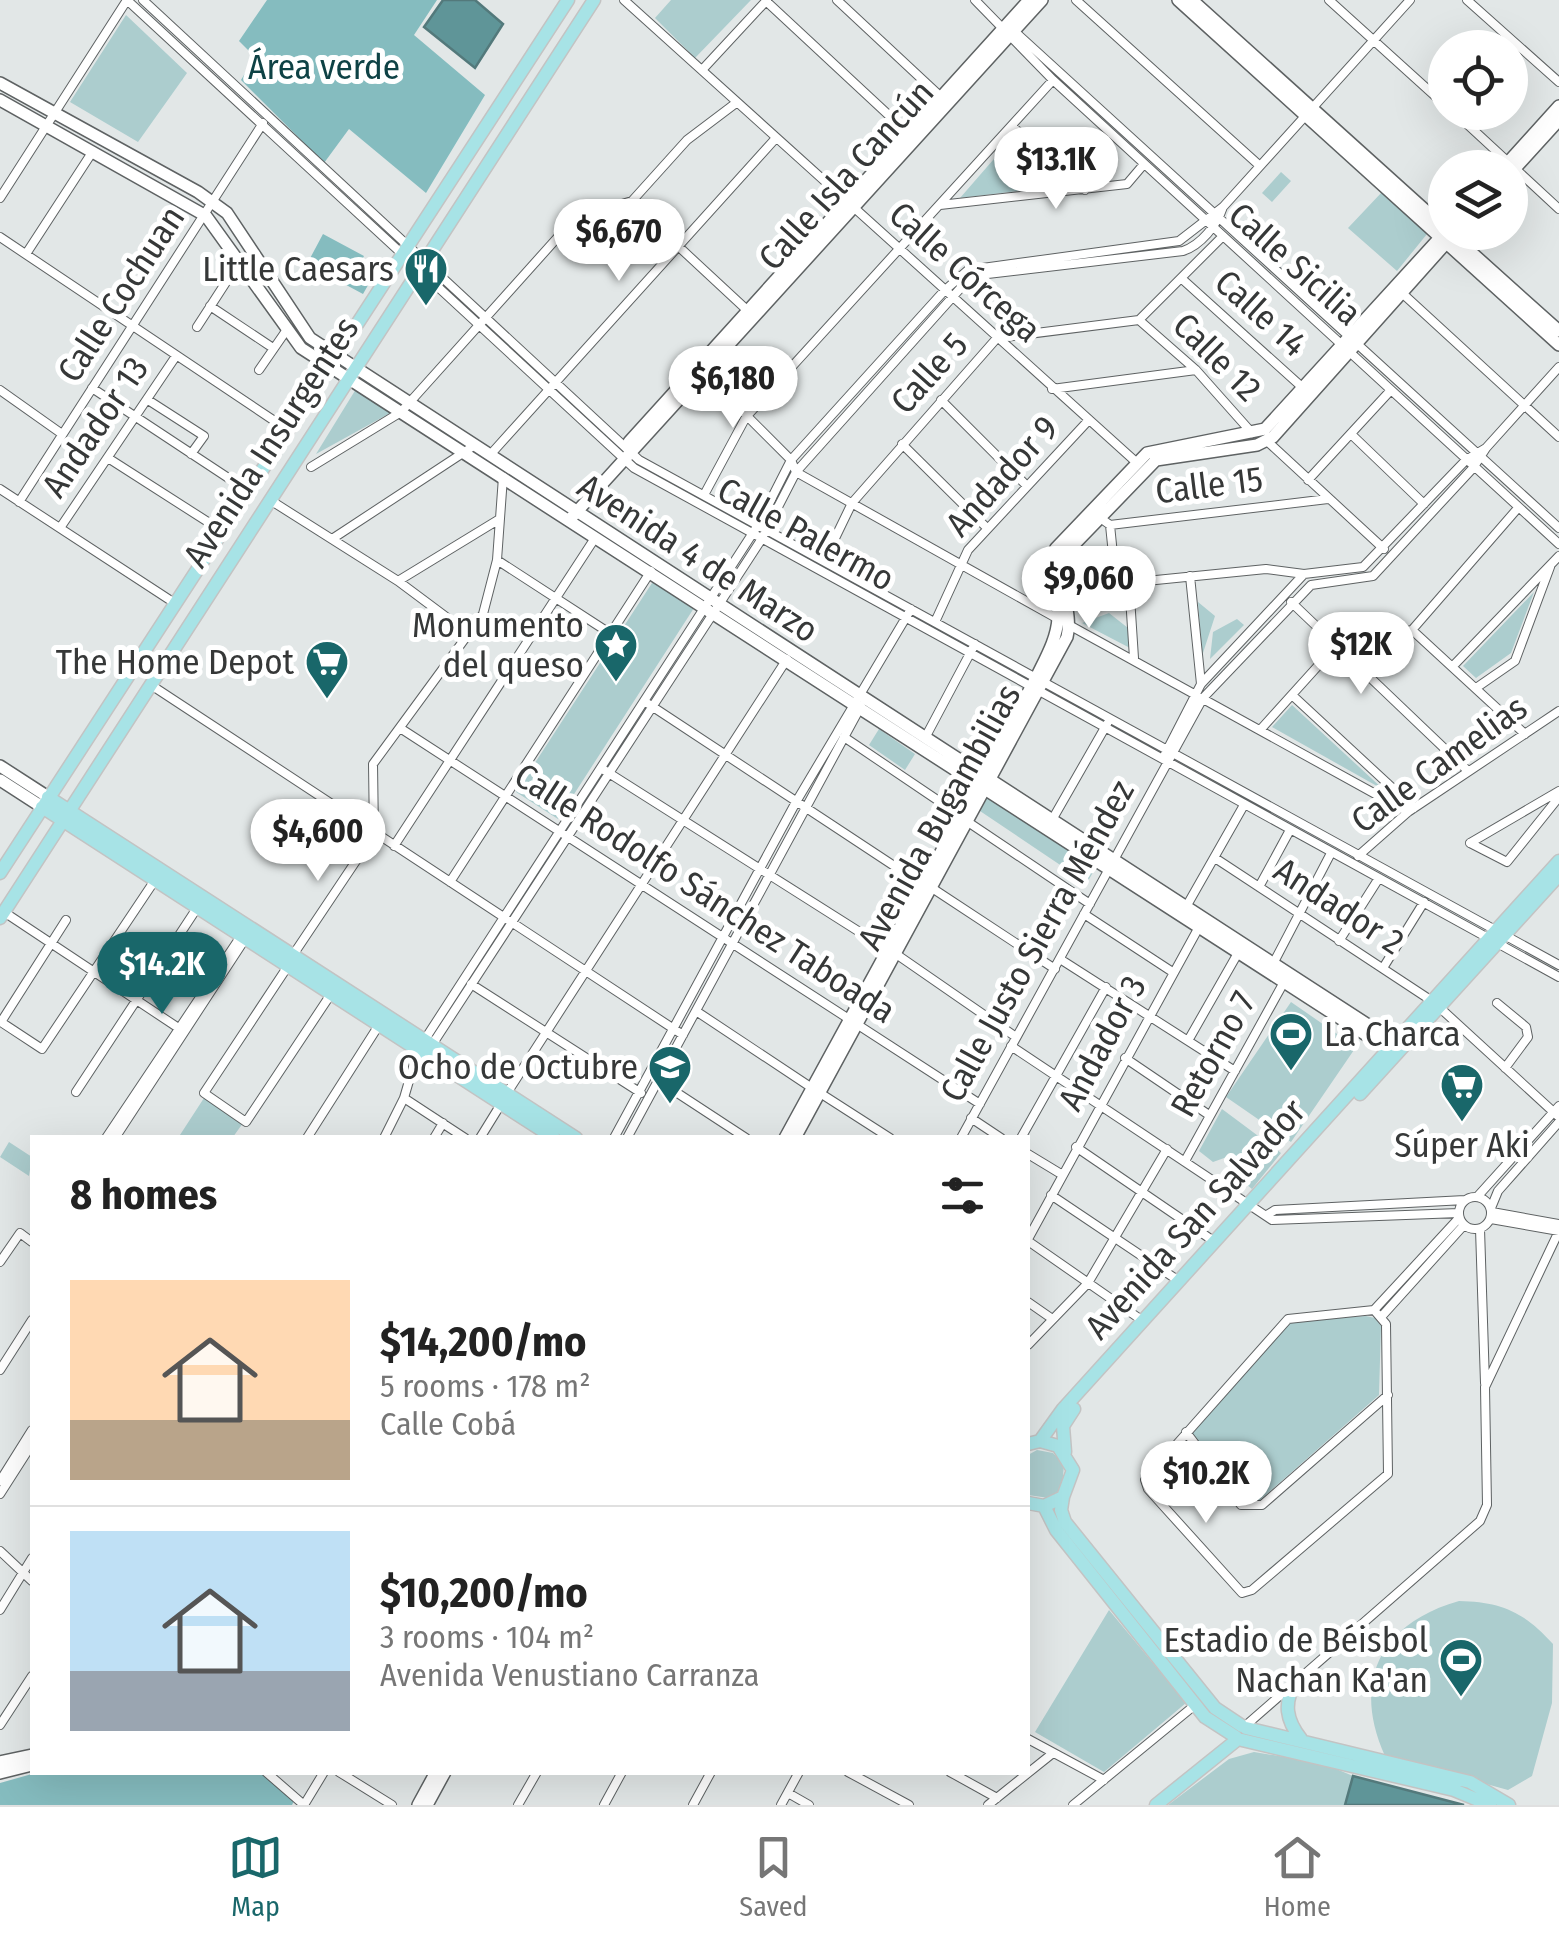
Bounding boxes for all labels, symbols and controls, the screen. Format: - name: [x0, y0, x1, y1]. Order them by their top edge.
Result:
- map controls: [1428, 30, 1528, 250]
- button: locate: [1428, 30, 1528, 130]
- park label: Área verde: [248, 46, 400, 88]
- street label: Calle Isla Cancún: [750, 71, 942, 279]
- pin: $13.1K: [975, 127, 1137, 212]
- text: $13.1K: [1016, 140, 1096, 178]
- button: layers: [1428, 150, 1528, 250]
- street label: Calle Córcega: [881, 193, 1049, 351]
- street label: Calle Sicilia: [1220, 194, 1370, 334]
- street label: Calle Cochuan: [49, 198, 193, 390]
- pin: $6,670: [538, 199, 700, 284]
- text: $6,670: [576, 212, 662, 250]
- restaurant icon: Little Caesars: [403, 246, 449, 307]
- place label: Little Caesars: [202, 248, 394, 290]
- street label: Calle 14: [1207, 261, 1315, 365]
- street label: Calle 12: [1164, 304, 1270, 410]
- street label: Avenida Insurgentes: [174, 309, 368, 575]
- street label: Calle 5: [882, 324, 976, 422]
- pin: $6,180: [652, 346, 814, 431]
- street label: Andador 13: [33, 349, 157, 505]
- text: $6,180: [691, 359, 775, 397]
- street label: Andador 9: [937, 407, 1067, 545]
- street label: Calle 15: [1153, 458, 1265, 512]
- street label: Avenida 4 de Marzo: [570, 465, 826, 651]
- street label: Calle Palermo: [710, 468, 902, 600]
- pin: $9,060: [1008, 546, 1170, 631]
- text: $9,060: [1044, 559, 1134, 597]
- place label: Monumento del queso: [412, 604, 584, 686]
- pin: $12K: [1302, 612, 1420, 697]
- place icon: Monumento del queso: [593, 622, 639, 683]
- text: $12K: [1330, 625, 1392, 663]
- supermarket icon: The Home Depot: [304, 639, 350, 700]
- place label: The Home Depot: [56, 641, 295, 683]
- street label: Avenida Bugambilias: [849, 677, 1029, 957]
- street label: Calle Camelias: [1343, 686, 1535, 842]
- street label: Calle Rodolfo Sánchez Taboada: [507, 754, 903, 1032]
- street label: Calle Justo Sierra Méndez: [931, 773, 1143, 1109]
- pin: $4,600: [237, 799, 399, 884]
- text: $4,600: [273, 812, 363, 850]
- street label: Andador 2: [1266, 849, 1412, 963]
- pin: $14.2K: [81, 932, 243, 1017]
- text: $14.2K: [119, 945, 205, 983]
- street label: Andador 3: [1049, 969, 1155, 1117]
- street label: Retorno 7: [1162, 984, 1264, 1124]
- sports icon: La Charca: [1268, 1011, 1314, 1072]
- place label: La Charca: [1324, 1013, 1461, 1055]
- school or university icon: Ocho de Octubre: [647, 1044, 693, 1105]
- place label: Ocho de Octubre: [398, 1046, 638, 1088]
- supermarket icon: Súper Aki: [1439, 1062, 1485, 1123]
- street label: Avenida San Salvador: [1076, 1090, 1314, 1348]
- place label: Súper Aki: [1394, 1124, 1530, 1166]
- icon: filters: [935, 1168, 990, 1223]
- text: 8 homes: [70, 1170, 217, 1220]
- text: $14,200/mo: [380, 1317, 586, 1367]
- icon: home: [150, 1320, 270, 1440]
- text: 5 rooms · 178 m²: [380, 1367, 591, 1405]
- text: Calle Cobá: [380, 1405, 516, 1443]
- pin: $10.2K: [1125, 1441, 1287, 1526]
- text: $10.2K: [1163, 1454, 1249, 1492]
- text: $10,200/mo: [380, 1568, 588, 1618]
- icon: home: [150, 1571, 270, 1691]
- text: 3 rooms · 104 m²: [380, 1618, 594, 1656]
- place label: Estadio de Béisbol Nachan Ka'an: [1164, 1619, 1428, 1701]
- sports icon: Estadio de Béisbol Nachan Ka'an: [1438, 1637, 1484, 1698]
- text: Avenida Venustiano Carranza: [380, 1656, 759, 1694]
- tab: Map: [228, 1830, 283, 1923]
- tab: Saved: [739, 1830, 808, 1923]
- tab: Home: [1264, 1830, 1331, 1923]

